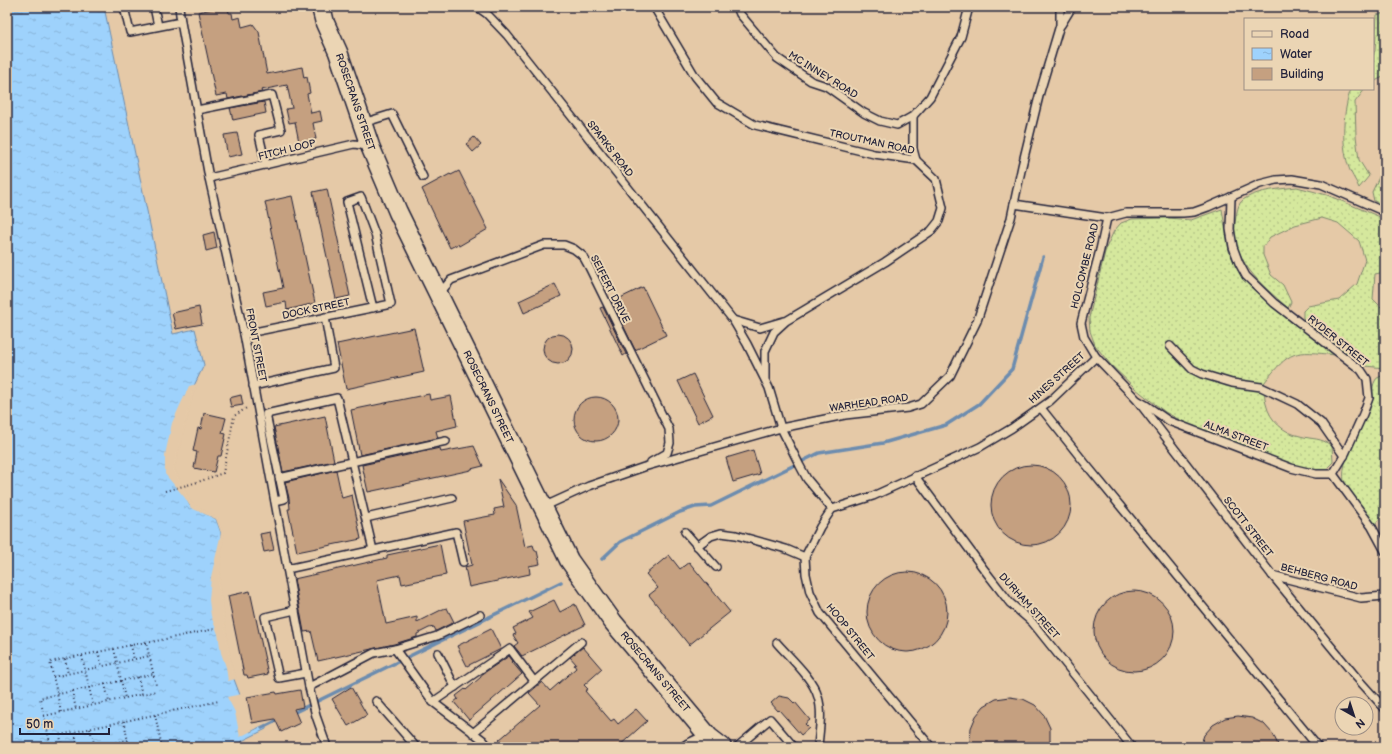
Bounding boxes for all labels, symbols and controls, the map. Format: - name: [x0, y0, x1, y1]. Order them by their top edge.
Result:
- legend: [1244, 18, 1374, 90]
- text: Road: [1280, 27, 1309, 42]
- text: Water: [1280, 47, 1312, 62]
- street label: MC INNEY ROAD: [786, 49, 860, 101]
- street label: ROSECRANS STREET: [333, 52, 377, 152]
- text: Building: [1280, 67, 1324, 82]
- street label: SPARKS ROAD: [584, 119, 636, 179]
- street label: TROUTMAN ROAD: [828, 127, 916, 157]
- street label: FITCH LOOP: [257, 137, 317, 163]
- street label: HOLCOMBE ROAD: [1069, 222, 1101, 310]
- street label: SEIFERT DRIVE: [588, 253, 632, 325]
- street label: DOCK STREET: [281, 296, 351, 322]
- street label: FRONT STREET: [243, 307, 269, 383]
- street label: RYDER STREET: [1305, 313, 1371, 369]
- street label: ROSECRANS STREET: [460, 349, 516, 445]
- street label: HINES STREET: [1027, 350, 1087, 406]
- street label: WARHEAD ROAD: [829, 392, 909, 414]
- street label: ALMA STREET: [1202, 418, 1270, 454]
- street label: SCOTT STREET: [1221, 495, 1275, 559]
- street label: BEHBERG ROAD: [1279, 561, 1359, 593]
- street label: DURHAM STREET: [996, 571, 1062, 641]
- street label: HOOP STREET: [823, 601, 877, 663]
- street label: ROSECRANS STREET: [618, 629, 692, 715]
- north arrow: [1334, 696, 1374, 736]
- scale bar: [20, 710, 109, 736]
- text: N: [1353, 716, 1367, 731]
- text: 50 m: [26, 717, 53, 732]

